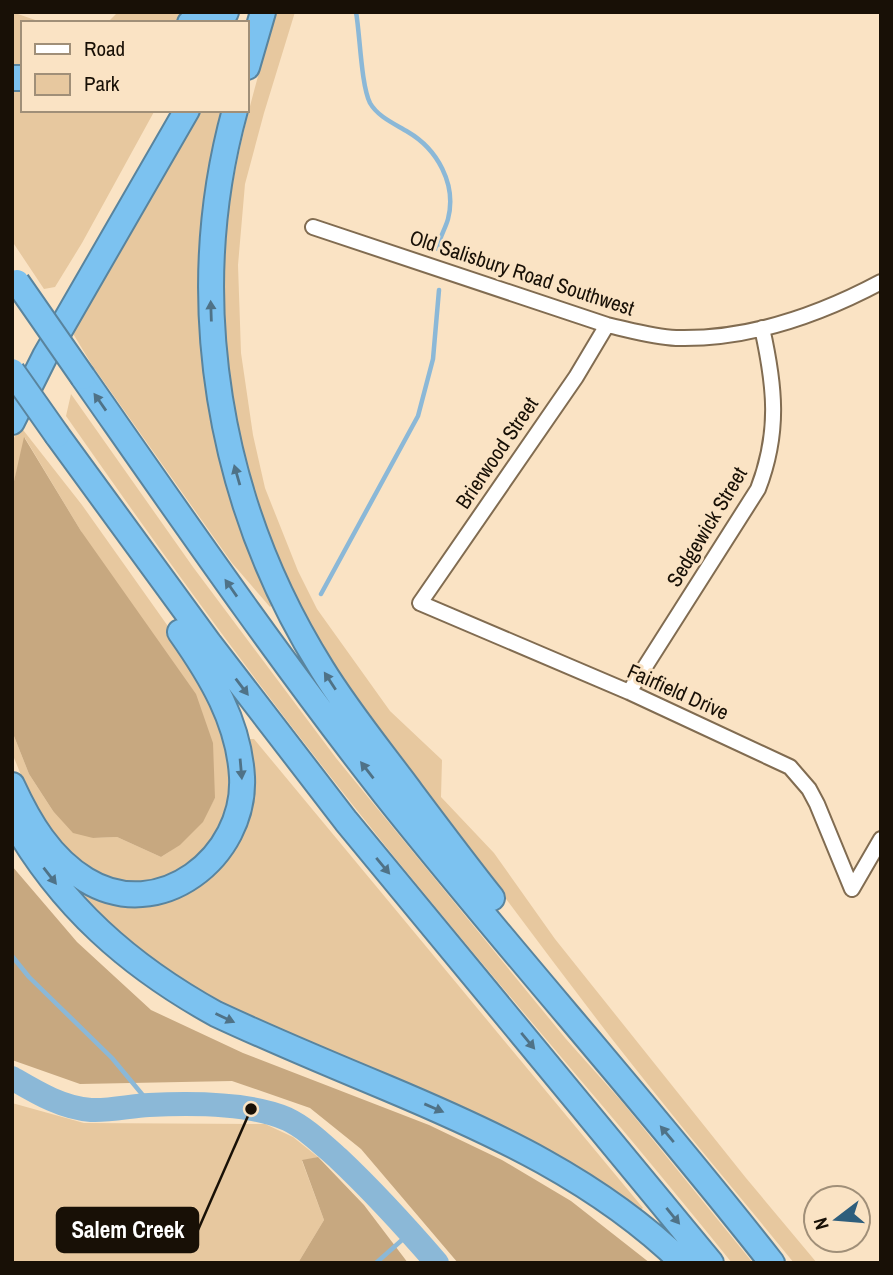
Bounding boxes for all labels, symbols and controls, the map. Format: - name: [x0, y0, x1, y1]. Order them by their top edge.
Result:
- legend: [21, 21, 248, 112]
- text: Road: [84, 34, 125, 63]
- text: Park: [84, 69, 120, 98]
- street label: Old Salisbury Road Southwest: [406, 222, 638, 323]
- one-way arrow: [206, 300, 217, 322]
- street label: Brierwood Street: [448, 391, 545, 514]
- one-way arrow: [93, 393, 107, 411]
- street label: Sedgewick Street: [659, 461, 754, 592]
- one-way arrow: [231, 464, 241, 485]
- one-way arrow: [224, 579, 238, 597]
- street label: Fairfield Drive: [623, 656, 734, 727]
- one-way arrow: [323, 672, 337, 690]
- one-way arrow: [234, 678, 248, 696]
- one-way arrow: [236, 758, 247, 780]
- one-way arrow: [359, 762, 374, 780]
- one-way arrow: [375, 857, 390, 874]
- one-way arrow: [42, 867, 56, 885]
- one-way arrow: [214, 1013, 235, 1024]
- one-way arrow: [520, 1032, 535, 1049]
- one-way arrow: [423, 1103, 444, 1114]
- one-way arrow: [659, 1126, 674, 1144]
- north arrow: [802, 1184, 872, 1254]
- one-way arrow: [666, 1206, 681, 1224]
- callout: Salem Creek: [57, 1208, 198, 1252]
- text: Salem Creek: [71, 1214, 185, 1245]
- text: N: [807, 1215, 835, 1233]

